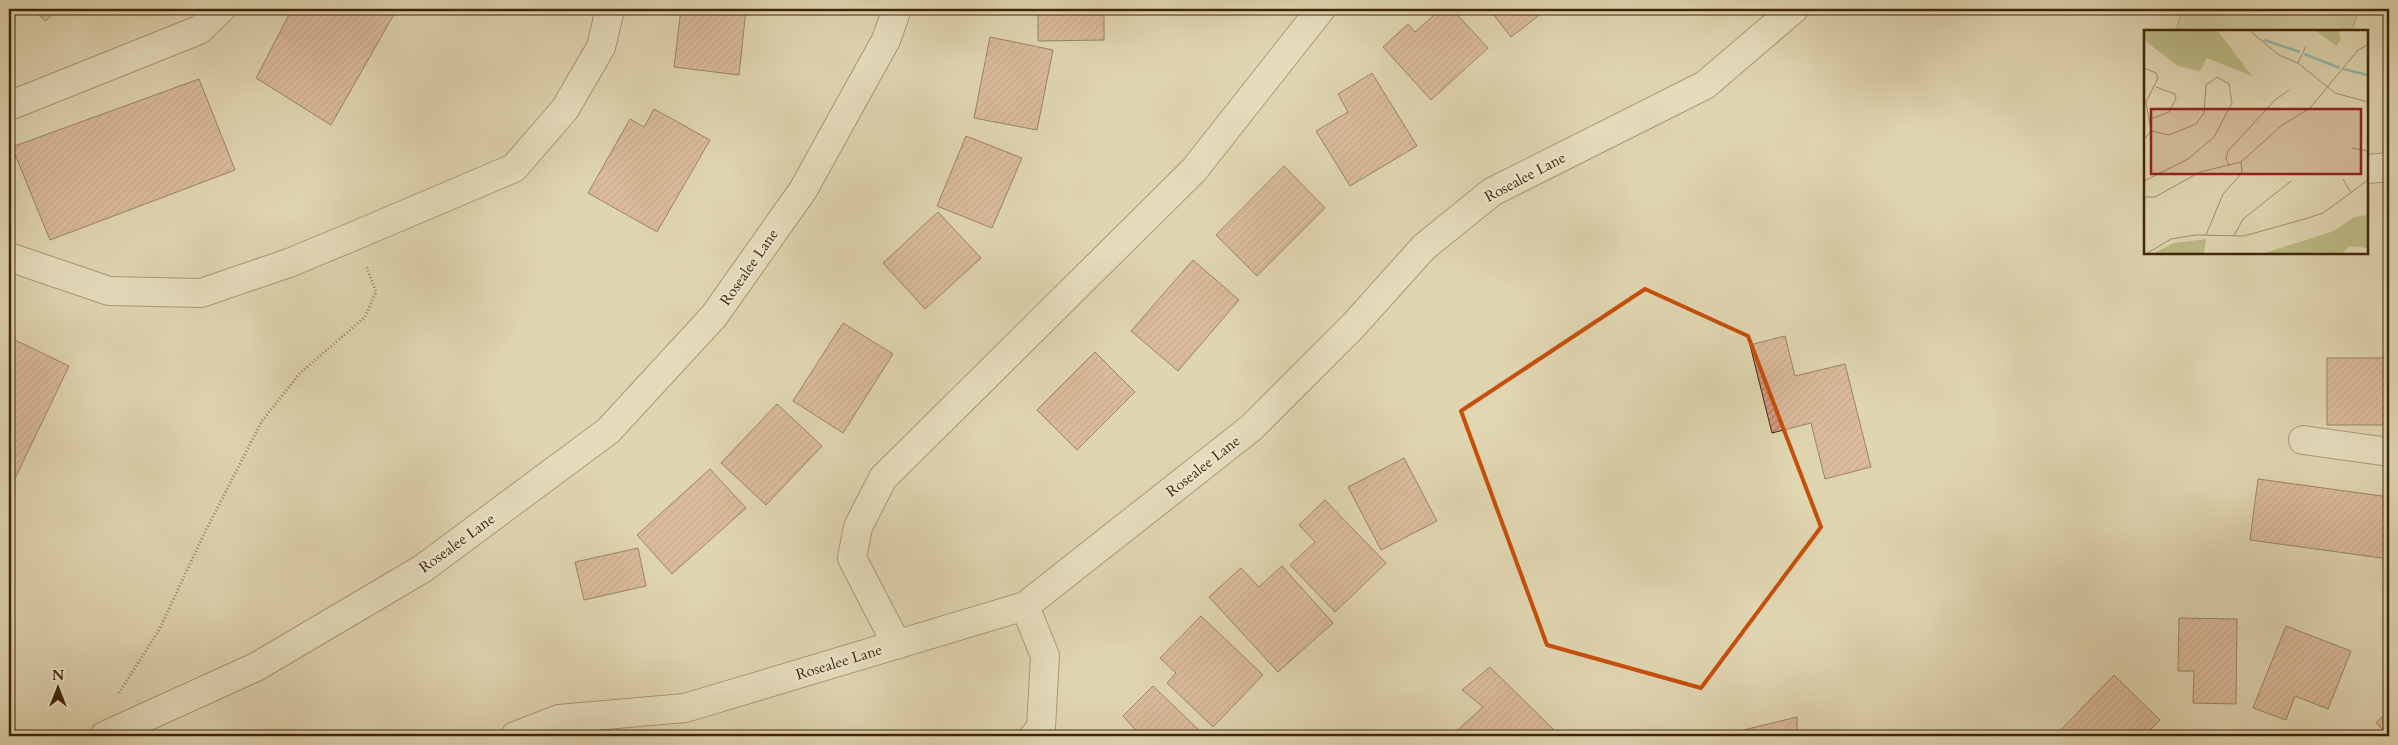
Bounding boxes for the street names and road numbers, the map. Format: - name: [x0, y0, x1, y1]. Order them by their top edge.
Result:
- street label: Rosealee Lane: [1481, 147, 1569, 207]
- street label: Rosealee Lane: [715, 225, 783, 309]
- street label: Rosealee Lane: [1162, 431, 1244, 501]
- street label: Rosealee Lane: [415, 509, 499, 577]
- street label: Rosealee Lane: [793, 639, 885, 685]

